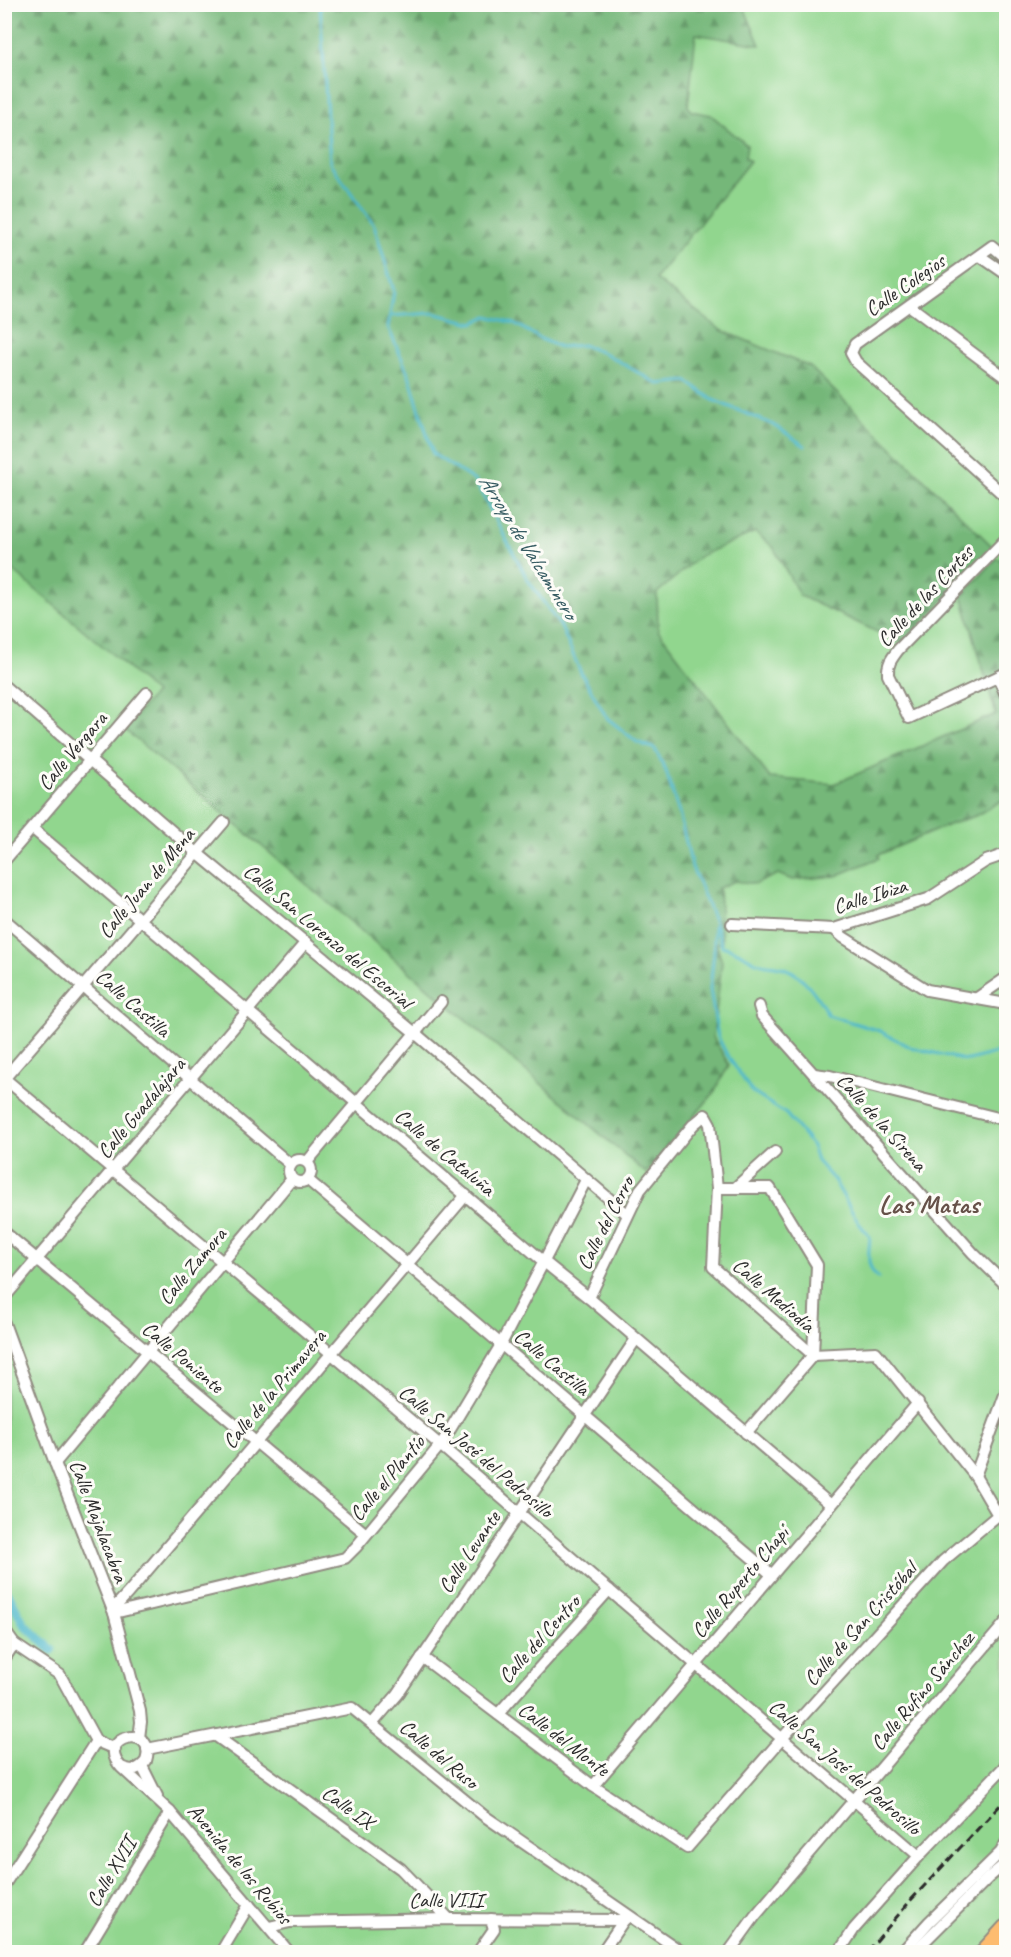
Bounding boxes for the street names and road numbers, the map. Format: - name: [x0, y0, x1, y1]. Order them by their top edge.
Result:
- street label: Calle Colegios: [860, 247, 952, 322]
- street label: Calle de las Cortes: [871, 539, 980, 652]
- street label: Calle Vergara: [32, 705, 113, 796]
- street label: Calle Juan de Mena: [92, 821, 201, 944]
- street label: Calle San Lorenzo del Escorial: [239, 858, 420, 1016]
- street label: Calle Ibiza: [830, 872, 912, 919]
- street label: Calle Castilla: [90, 964, 177, 1044]
- street label: Calle Guadalajara: [91, 1051, 192, 1164]
- street label: Calle de la Sirena: [831, 1068, 934, 1178]
- street label: Calle de Cataluña: [390, 1103, 502, 1203]
- street label: Calle del Cerro: [570, 1170, 641, 1274]
- street label: Calle Zamora: [152, 1221, 233, 1310]
- street label: Calle Mediodía: [727, 1252, 822, 1339]
- street label: Calle Poniente: [137, 1315, 230, 1399]
- street label: Calle de la Primavera: [217, 1323, 332, 1454]
- street label: Calle Castilla: [509, 1323, 596, 1402]
- street label: Calle San José del Pedrosillo: [394, 1379, 560, 1525]
- street label: Calle el Plantío: [344, 1429, 431, 1526]
- street label: Calle Majalacabra: [64, 1456, 135, 1588]
- street label: Calle Levante: [432, 1505, 506, 1598]
- street label: Calle Ruperto Chapí: [686, 1518, 797, 1643]
- street label: Calle de San Cristóbal: [798, 1554, 924, 1691]
- street label: Calle del Centro: [493, 1588, 587, 1689]
- street label: Calle Rufino Sánchez: [865, 1624, 981, 1756]
- street label: Calle San José del Pedrosillo: [763, 1694, 928, 1842]
- street label: Calle del Monte: [513, 1696, 616, 1782]
- street label: Calle del Ruso: [394, 1714, 486, 1796]
- street label: Calle IX: [317, 1780, 381, 1836]
- street label: Avenida de los Rubios: [182, 1799, 299, 1931]
- street label: Calle XVII: [80, 1829, 144, 1911]
- street label: Calle VIII: [409, 1887, 488, 1913]

